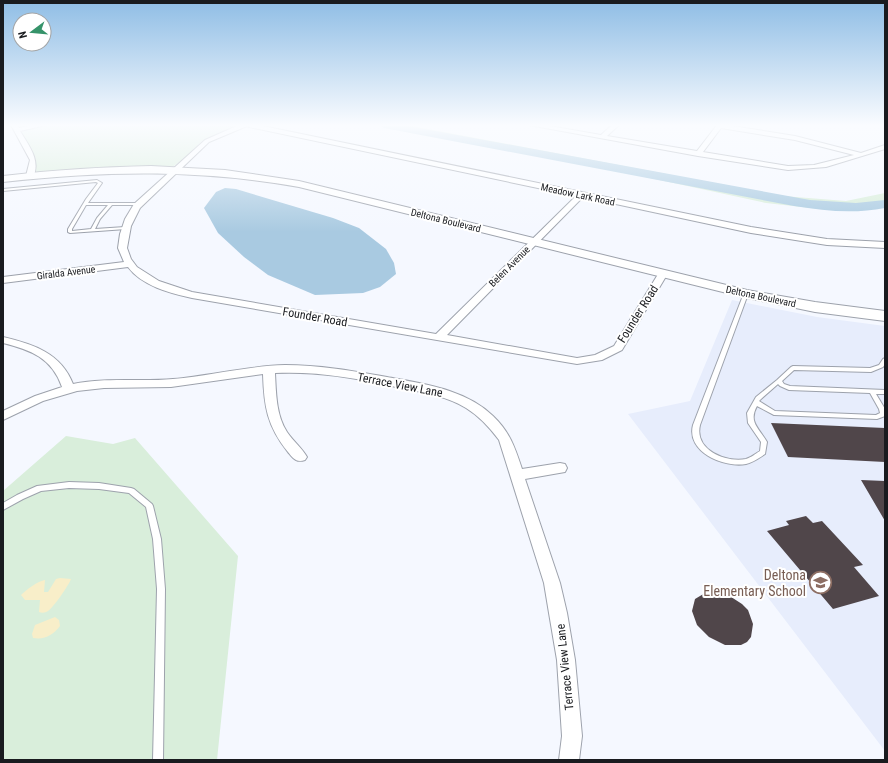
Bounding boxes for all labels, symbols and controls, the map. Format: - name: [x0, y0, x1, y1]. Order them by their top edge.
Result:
- north arrow: [12, 12, 52, 52]
- text: N: [16, 29, 30, 40]
- street label: Meadow Lark Road: [540, 181, 616, 208]
- street label: Deltona Boulevard: [410, 206, 482, 234]
- street label: Belen Avenue: [487, 243, 532, 289]
- street label: Giralda Avenue: [36, 263, 96, 282]
- street label: Founder Road: [615, 283, 661, 345]
- street label: Deltona Boulevard: [725, 284, 797, 309]
- street label: Founder Road: [282, 304, 348, 330]
- street label: Terrace View Lane: [356, 370, 444, 400]
- place label: Deltona Elementary School: [703, 567, 806, 599]
- school or university icon: Deltona Elementary School: [808, 570, 834, 596]
- street label: Terrace View Lane: [553, 623, 576, 711]

